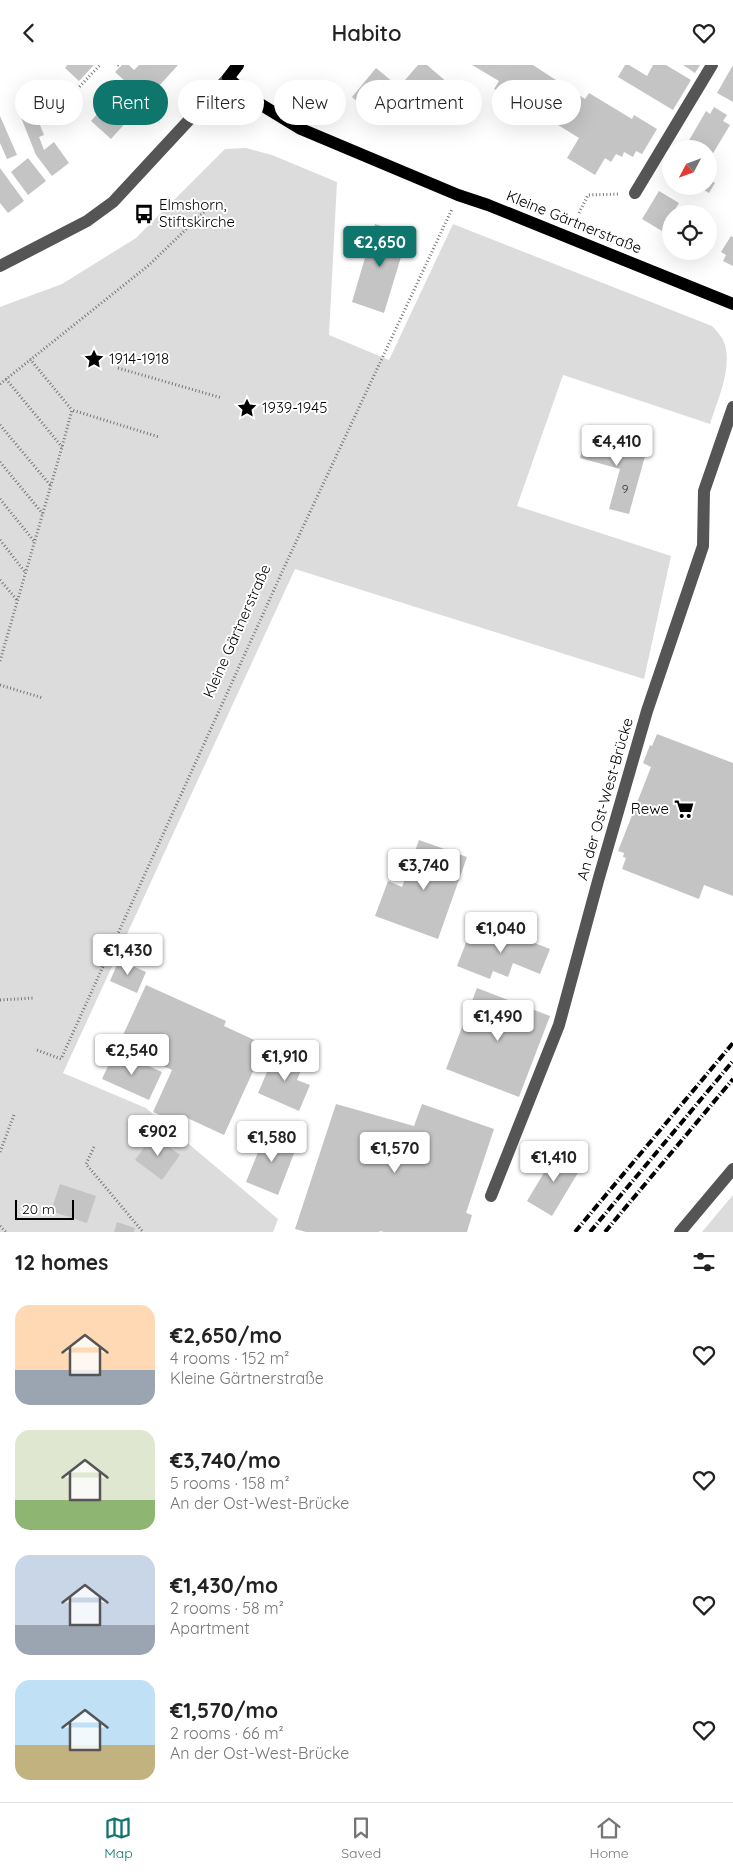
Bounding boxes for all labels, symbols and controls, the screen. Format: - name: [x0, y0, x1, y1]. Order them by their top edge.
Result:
- icon: back: [15, 19, 43, 47]
- text: Habito: [331, 19, 402, 47]
- icon: heart: [690, 19, 718, 47]
- chip: Buy: [15, 80, 83, 125]
- chip: Rent: [93, 80, 168, 125]
- chip: Filters: [178, 80, 264, 125]
- chip: New: [274, 80, 346, 125]
- chip: Apartment: [356, 80, 482, 125]
- chip: House: [492, 80, 581, 125]
- north arrow: [662, 140, 718, 195]
- map controls: [662, 140, 717, 260]
- street label: Kleine Gärtnerstraße: [504, 186, 645, 257]
- place label: Elmshorn, Stiftskirche: [159, 195, 235, 231]
- bus stop icon: Elmshorn, Stiftskirche: [133, 203, 155, 225]
- button: locate: [662, 205, 717, 260]
- pin: €2,650: [339, 225, 421, 268]
- text: €2,650: [354, 232, 406, 252]
- place icon: 1914-1918: [83, 348, 105, 370]
- place label: 1914-1918: [109, 349, 169, 368]
- place icon: 1939-1945: [236, 397, 258, 419]
- place label: 1939-1945: [262, 398, 327, 417]
- pin: €4,410: [576, 425, 658, 467]
- text: €4,410: [593, 431, 641, 451]
- house number: 9: [622, 481, 629, 496]
- street label: Kleine Gärtnerstraße: [199, 561, 275, 701]
- street label: An der Ost-West-Brücke: [572, 715, 637, 882]
- supermarket icon: Rewe: [673, 798, 695, 820]
- place label: Rewe: [631, 799, 669, 818]
- pin: €3,740: [383, 849, 465, 891]
- text: €3,740: [399, 855, 449, 875]
- pin: €1,040: [460, 911, 542, 954]
- text: €1,040: [476, 918, 526, 938]
- pin: €1,430: [87, 933, 169, 976]
- text: €1,430: [104, 940, 152, 960]
- pin: €1,490: [457, 999, 539, 1042]
- text: €1,490: [474, 1006, 522, 1026]
- pin: €2,540: [91, 1033, 173, 1076]
- pin: €1,910: [244, 1039, 326, 1082]
- text: €2,540: [106, 1040, 158, 1060]
- text: €1,910: [262, 1046, 308, 1066]
- pin: €902: [128, 1115, 188, 1157]
- text: €902: [139, 1121, 177, 1141]
- pin: €1,580: [231, 1121, 313, 1163]
- text: €1,580: [248, 1127, 296, 1147]
- pin: €1,570: [354, 1131, 436, 1174]
- text: €1,570: [371, 1138, 419, 1158]
- pin: €1,410: [513, 1141, 595, 1183]
- text: €1,410: [531, 1147, 577, 1167]
- scale bar: [15, 1197, 74, 1220]
- text: 20 m: [22, 1200, 55, 1218]
- icon: filters: [690, 1248, 718, 1276]
- text: 12 homes: [15, 1249, 108, 1275]
- text: €2,650/mo: [170, 1322, 282, 1348]
- icon: home: [55, 1325, 115, 1385]
- icon: heart: [690, 1341, 718, 1369]
- text: 4 rooms · 152 m²: [170, 1348, 289, 1368]
- text: Kleine Gärtnerstraße: [170, 1368, 324, 1388]
- text: €3,740/mo: [170, 1447, 281, 1473]
- icon: home: [55, 1450, 115, 1510]
- icon: heart: [690, 1466, 718, 1494]
- text: 5 rooms · 158 m²: [170, 1473, 290, 1493]
- text: An der Ost-West-Brücke: [170, 1493, 349, 1513]
- text: €1,430/mo: [170, 1572, 278, 1598]
- icon: home: [55, 1575, 115, 1635]
- icon: heart: [690, 1591, 718, 1619]
- text: 2 rooms · 58 m²: [170, 1598, 284, 1618]
- text: Apartment: [170, 1618, 250, 1638]
- text: €1,570/mo: [170, 1697, 278, 1723]
- icon: home: [55, 1700, 115, 1760]
- icon: heart: [690, 1716, 718, 1744]
- text: 2 rooms · 66 m²: [170, 1723, 284, 1743]
- text: An der Ost-West-Brücke: [170, 1743, 349, 1763]
- tab: Map: [104, 1814, 133, 1862]
- tab: Saved: [341, 1814, 381, 1862]
- tab: Home: [590, 1814, 629, 1862]

